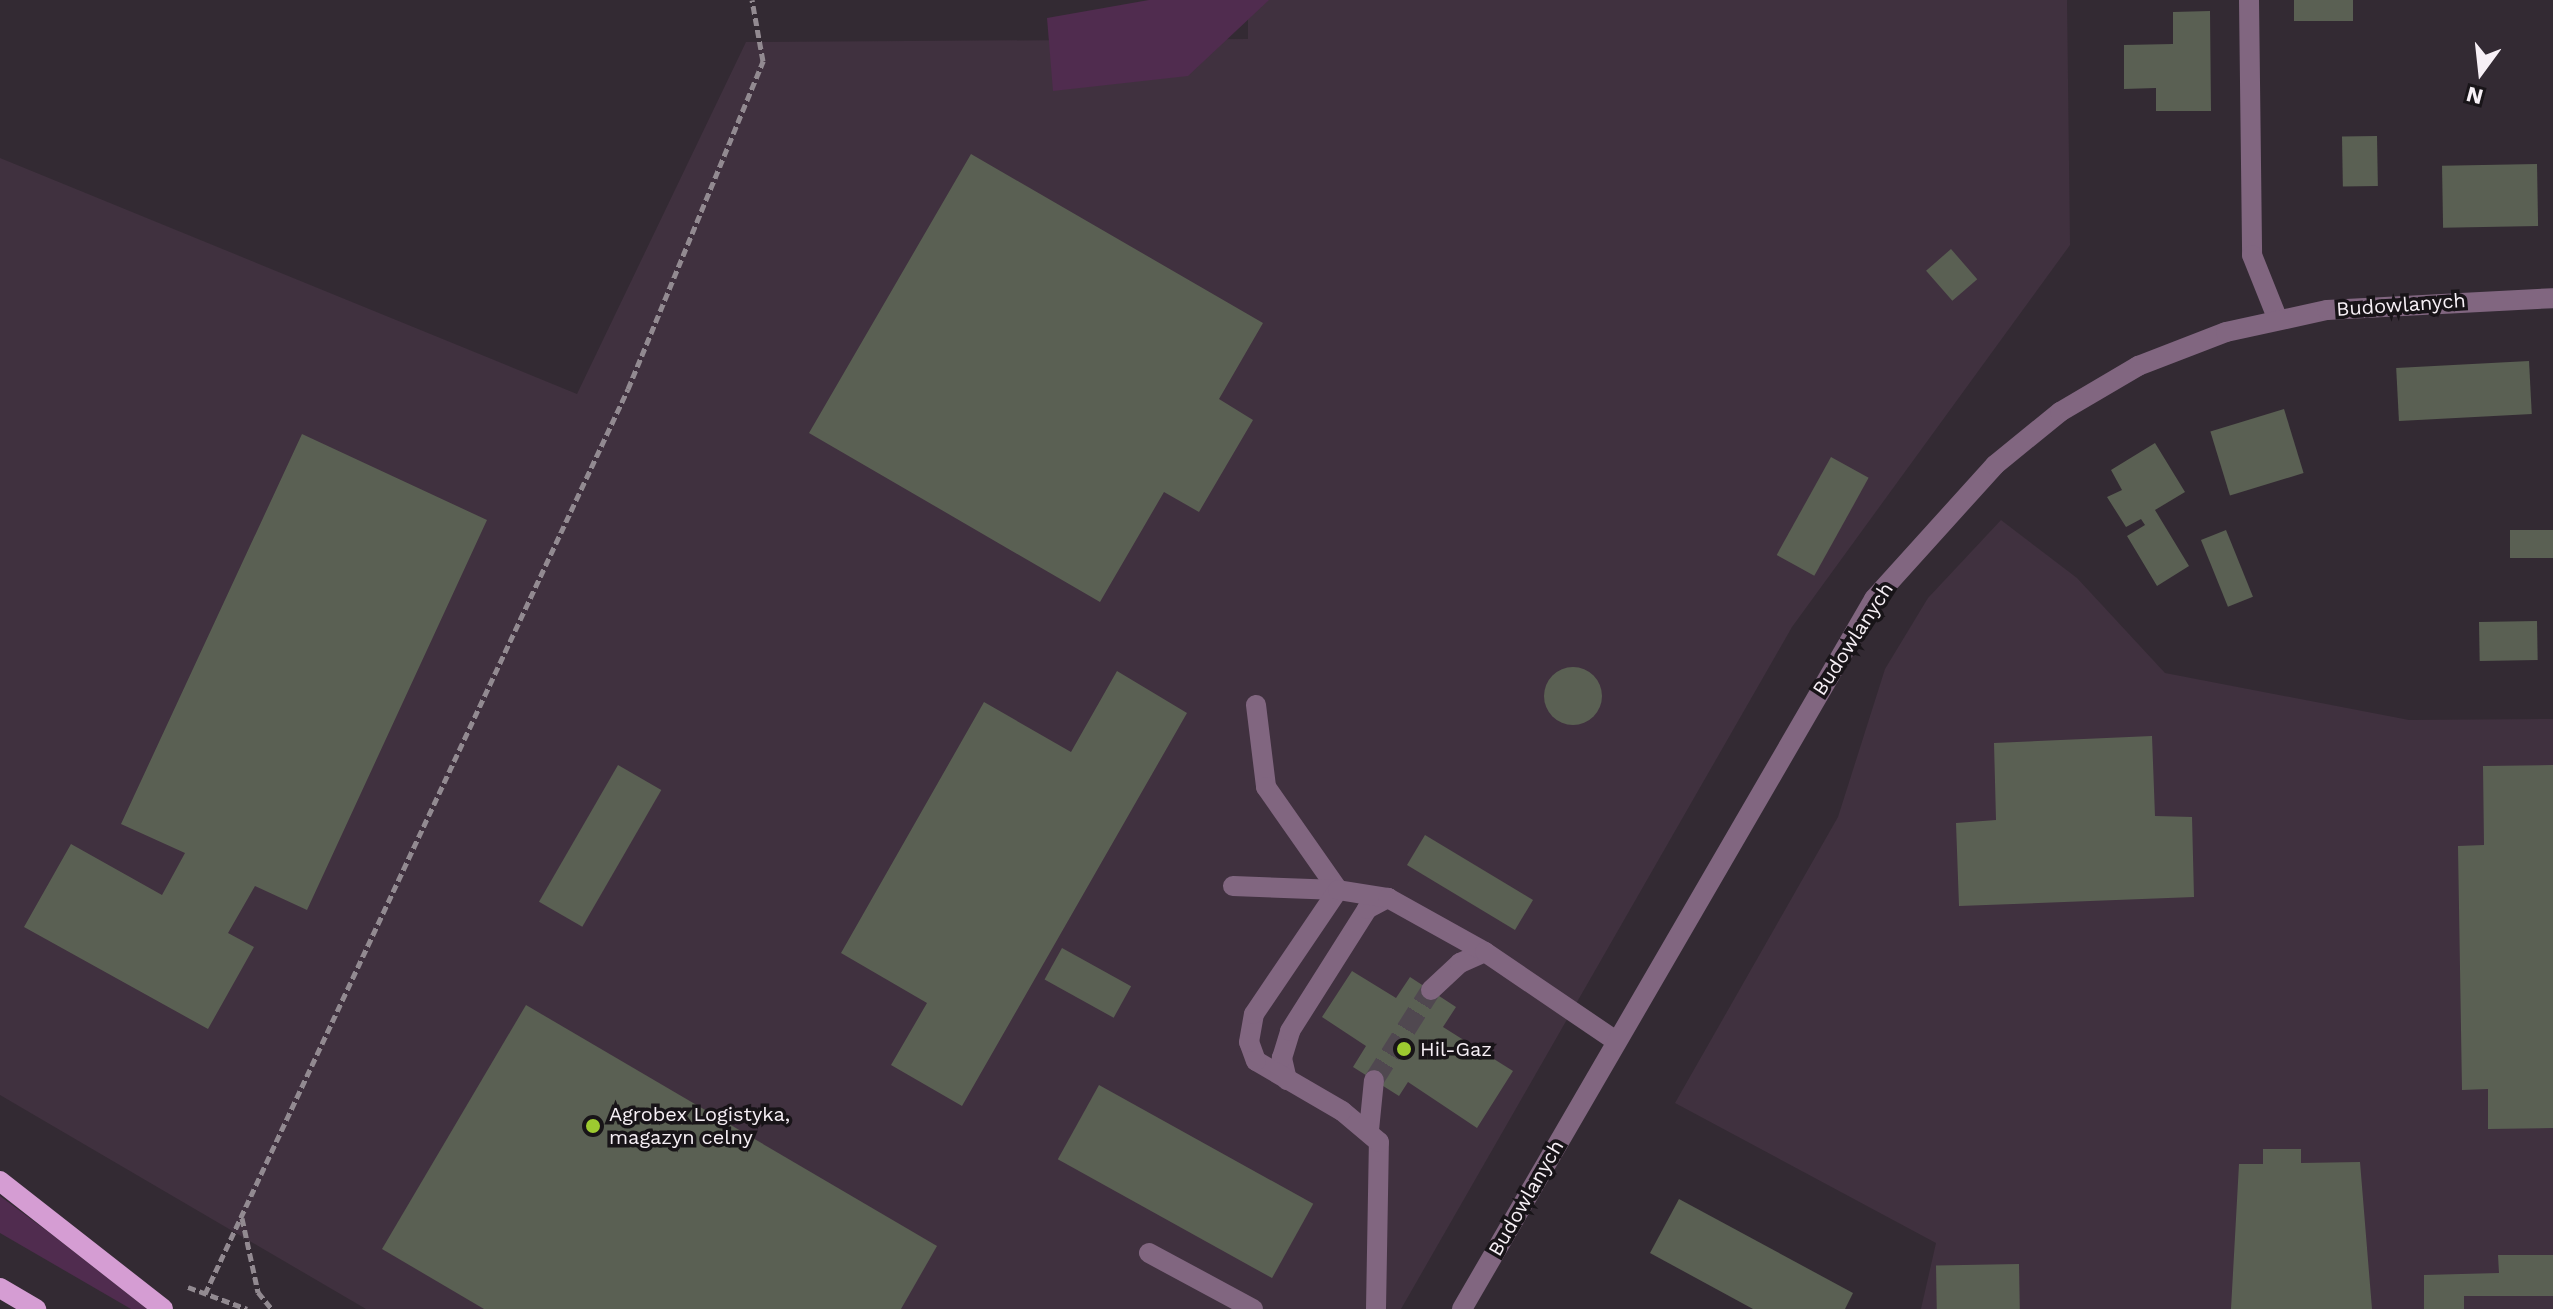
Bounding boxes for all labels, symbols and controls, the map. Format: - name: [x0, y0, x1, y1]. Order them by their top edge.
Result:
- north arrow: [2441, 32, 2521, 112]
- text: N: [2464, 81, 2486, 110]
- street label: Budowlanych: [2335, 289, 2467, 321]
- street label: Budowlanych: [1808, 578, 1898, 700]
- place label: Hil-Gaz: [1420, 1037, 1492, 1061]
- marker: Hil-Gaz: [1395, 1040, 1413, 1058]
- place label: Agrobex Logistyka, magazyn celny: [609, 1102, 790, 1149]
- marker: Agrobex Logistyka, magazyn celny: [584, 1117, 602, 1135]
- street label: Budowlanych: [1483, 1136, 1569, 1260]

